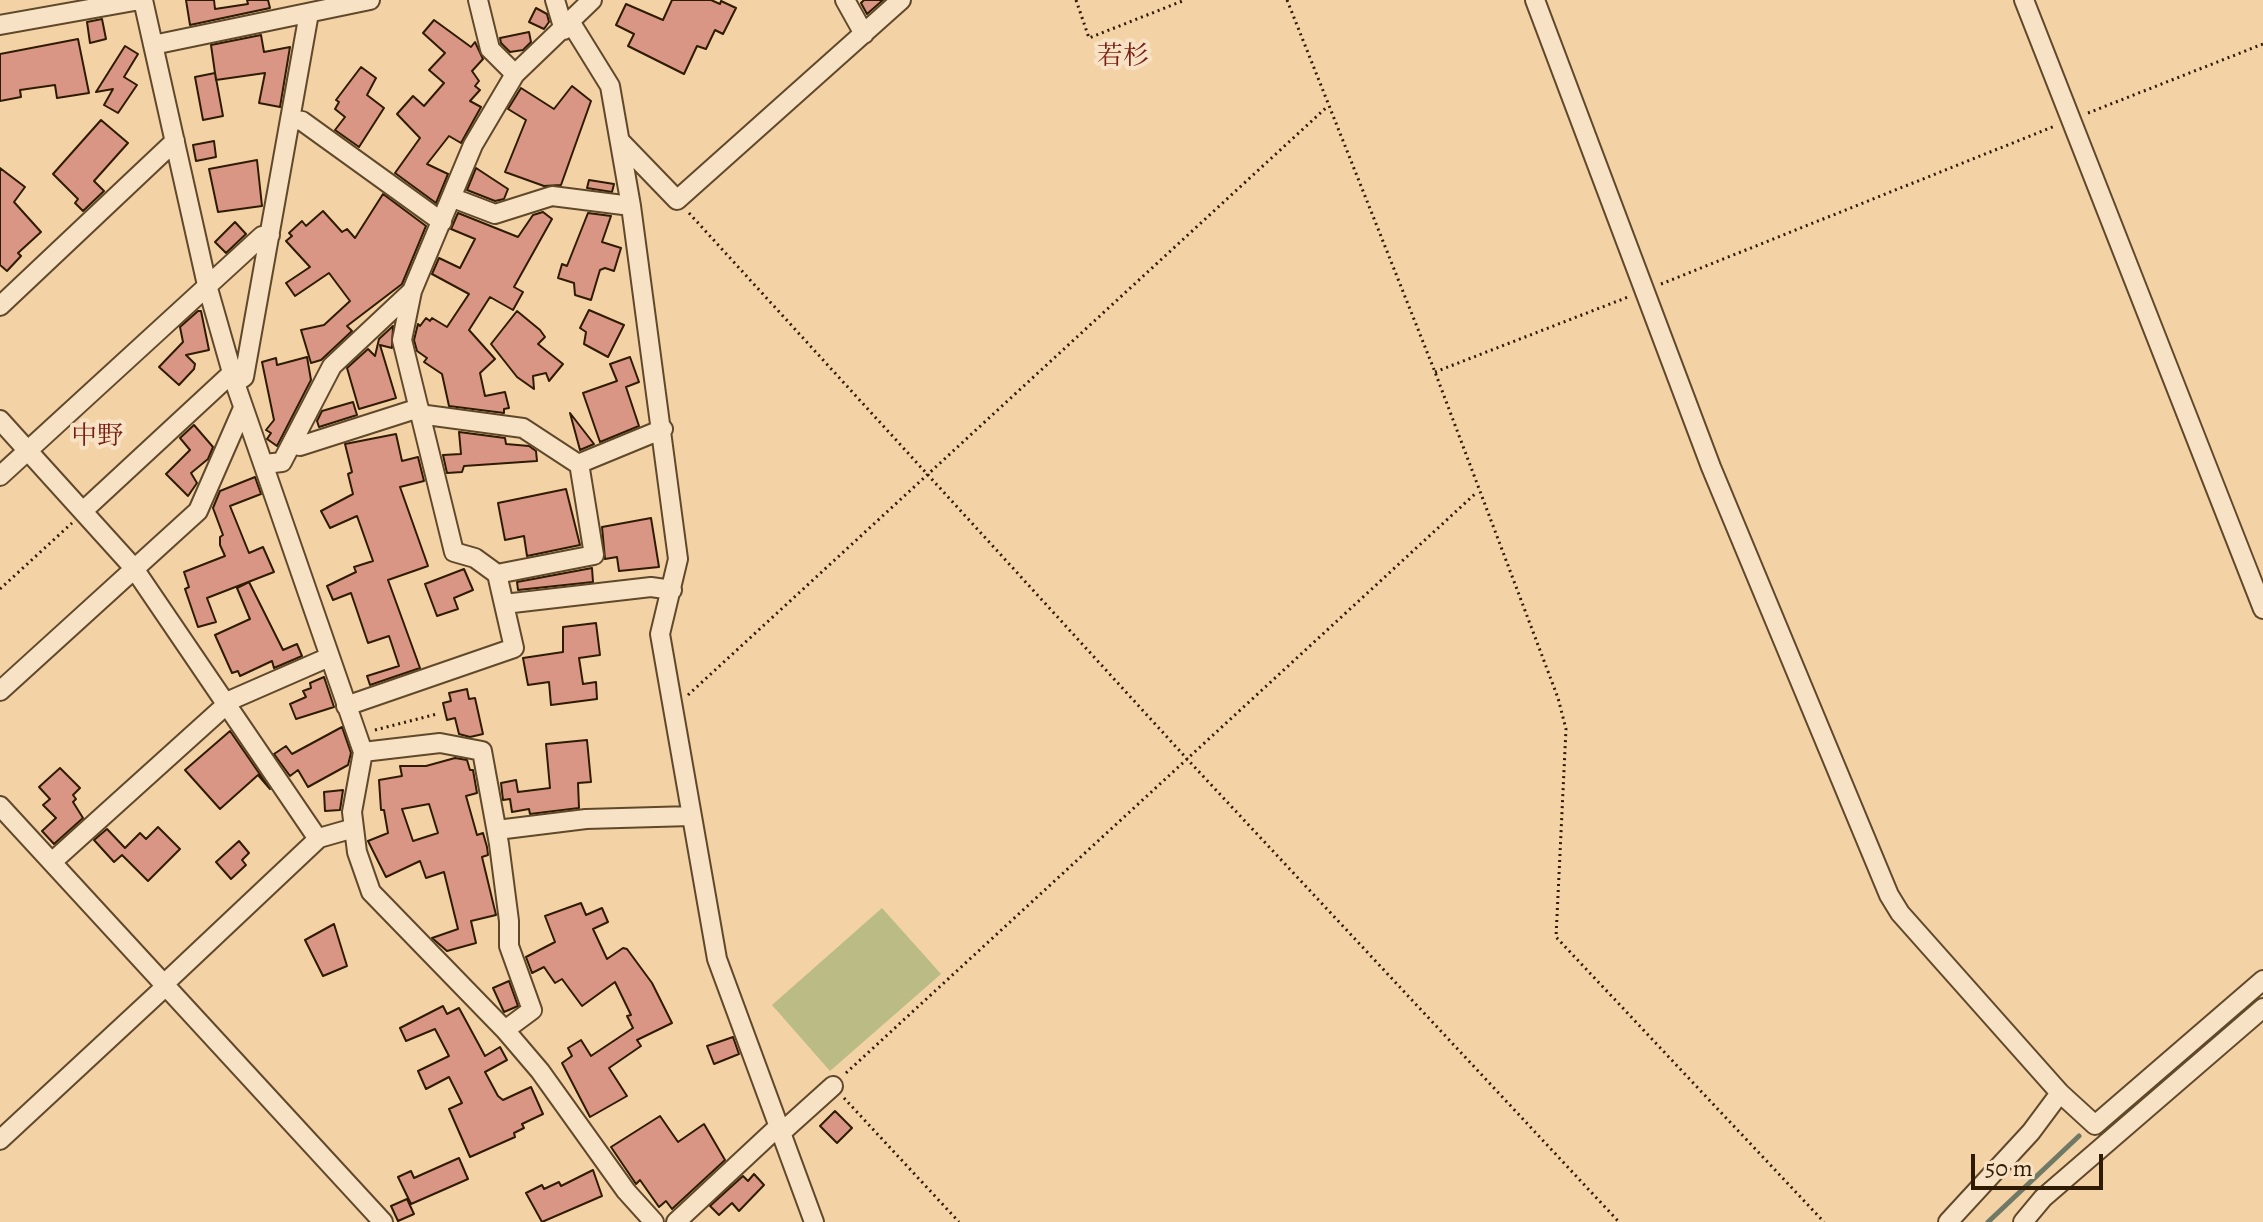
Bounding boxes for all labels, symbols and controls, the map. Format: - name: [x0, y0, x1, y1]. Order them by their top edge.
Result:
- district label: 若杉: [1097, 42, 1149, 74]
- district label: 中野: [71, 422, 123, 454]
- scale bar: [1975, 1138, 2107, 1188]
- text: 50 m: [1985, 1152, 2033, 1184]

